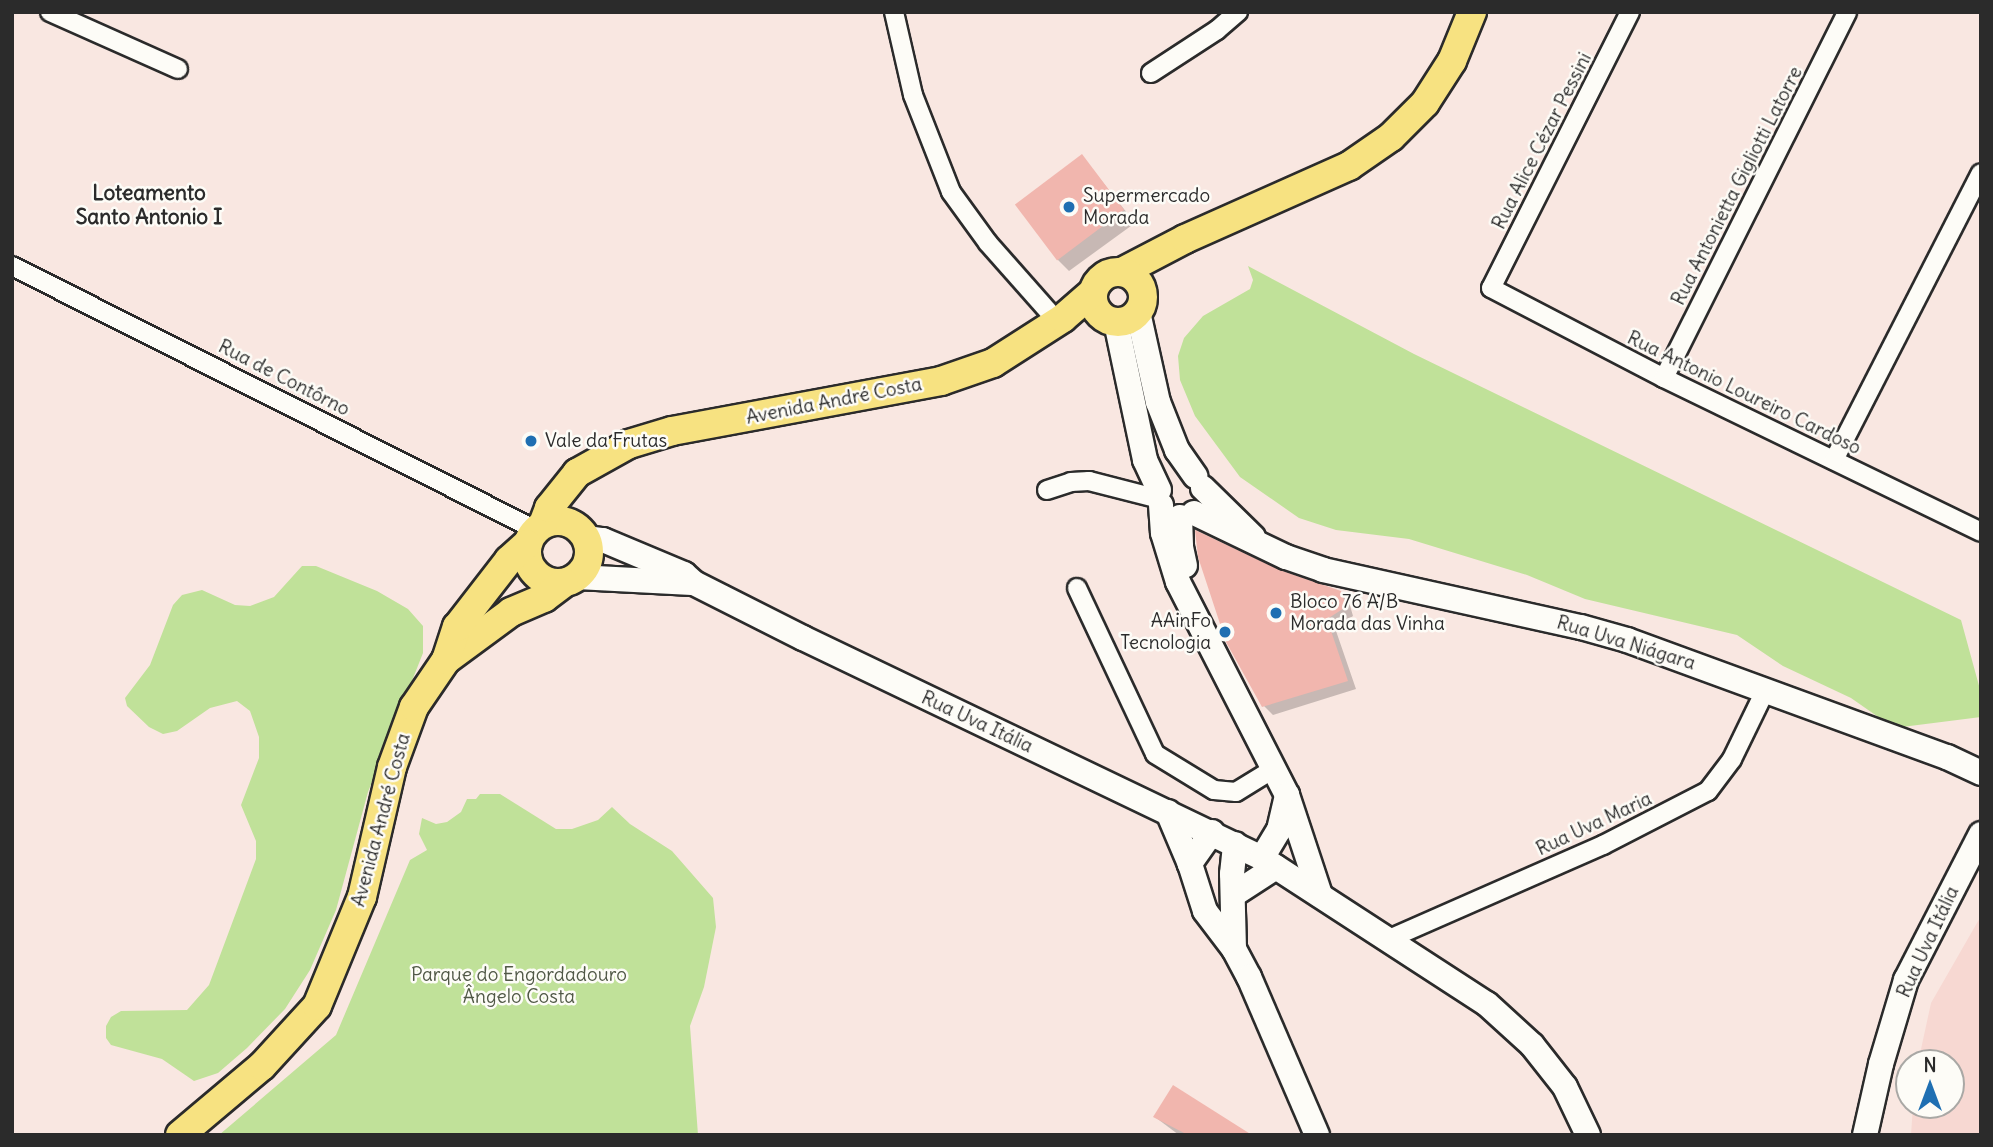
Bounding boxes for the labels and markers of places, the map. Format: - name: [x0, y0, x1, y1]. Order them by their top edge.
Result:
- place label: Supermercado Morada: [1083, 185, 1210, 229]
- marker: Supermercado Morada: [1061, 199, 1077, 215]
- place label: Vale da Frutas: [545, 430, 667, 452]
- marker: Vale da Frutas: [523, 433, 539, 449]
- place label: Bloco 76 A/B Morada das Vinha: [1290, 591, 1445, 635]
- marker: Bloco 76 A/B Morada das Vinha: [1268, 605, 1284, 621]
- place label: AAinFo Tecnologia: [1120, 610, 1211, 654]
- marker: AAinFo Tecnologia: [1217, 624, 1233, 640]

